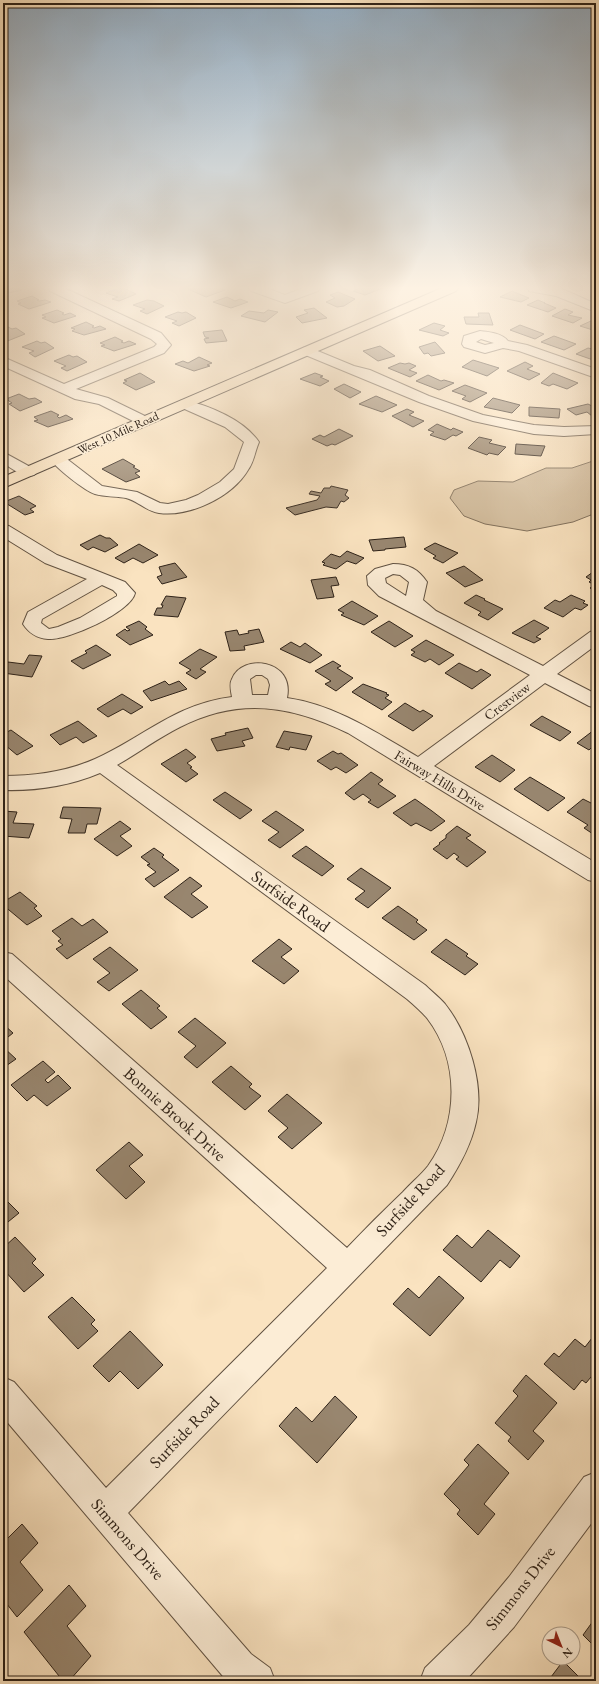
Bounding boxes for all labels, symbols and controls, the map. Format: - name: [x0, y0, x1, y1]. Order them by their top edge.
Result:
- street label: West 10 Mile Road: [75, 408, 162, 458]
- street label: Crestview: [480, 677, 534, 724]
- street label: Fairway Hills Drive: [391, 746, 489, 814]
- street label: Surfside Road: [247, 865, 335, 937]
- street label: Bonnie Brook Drive: [119, 1062, 231, 1166]
- street label: Surfside Road: [371, 1159, 450, 1241]
- street label: Surfside Road: [144, 1391, 224, 1473]
- street label: Simmons Drive: [87, 1494, 170, 1585]
- street label: Simmons Drive: [480, 1541, 560, 1635]
- north arrow: [541, 1626, 581, 1666]
- text: N: [560, 1645, 576, 1662]

